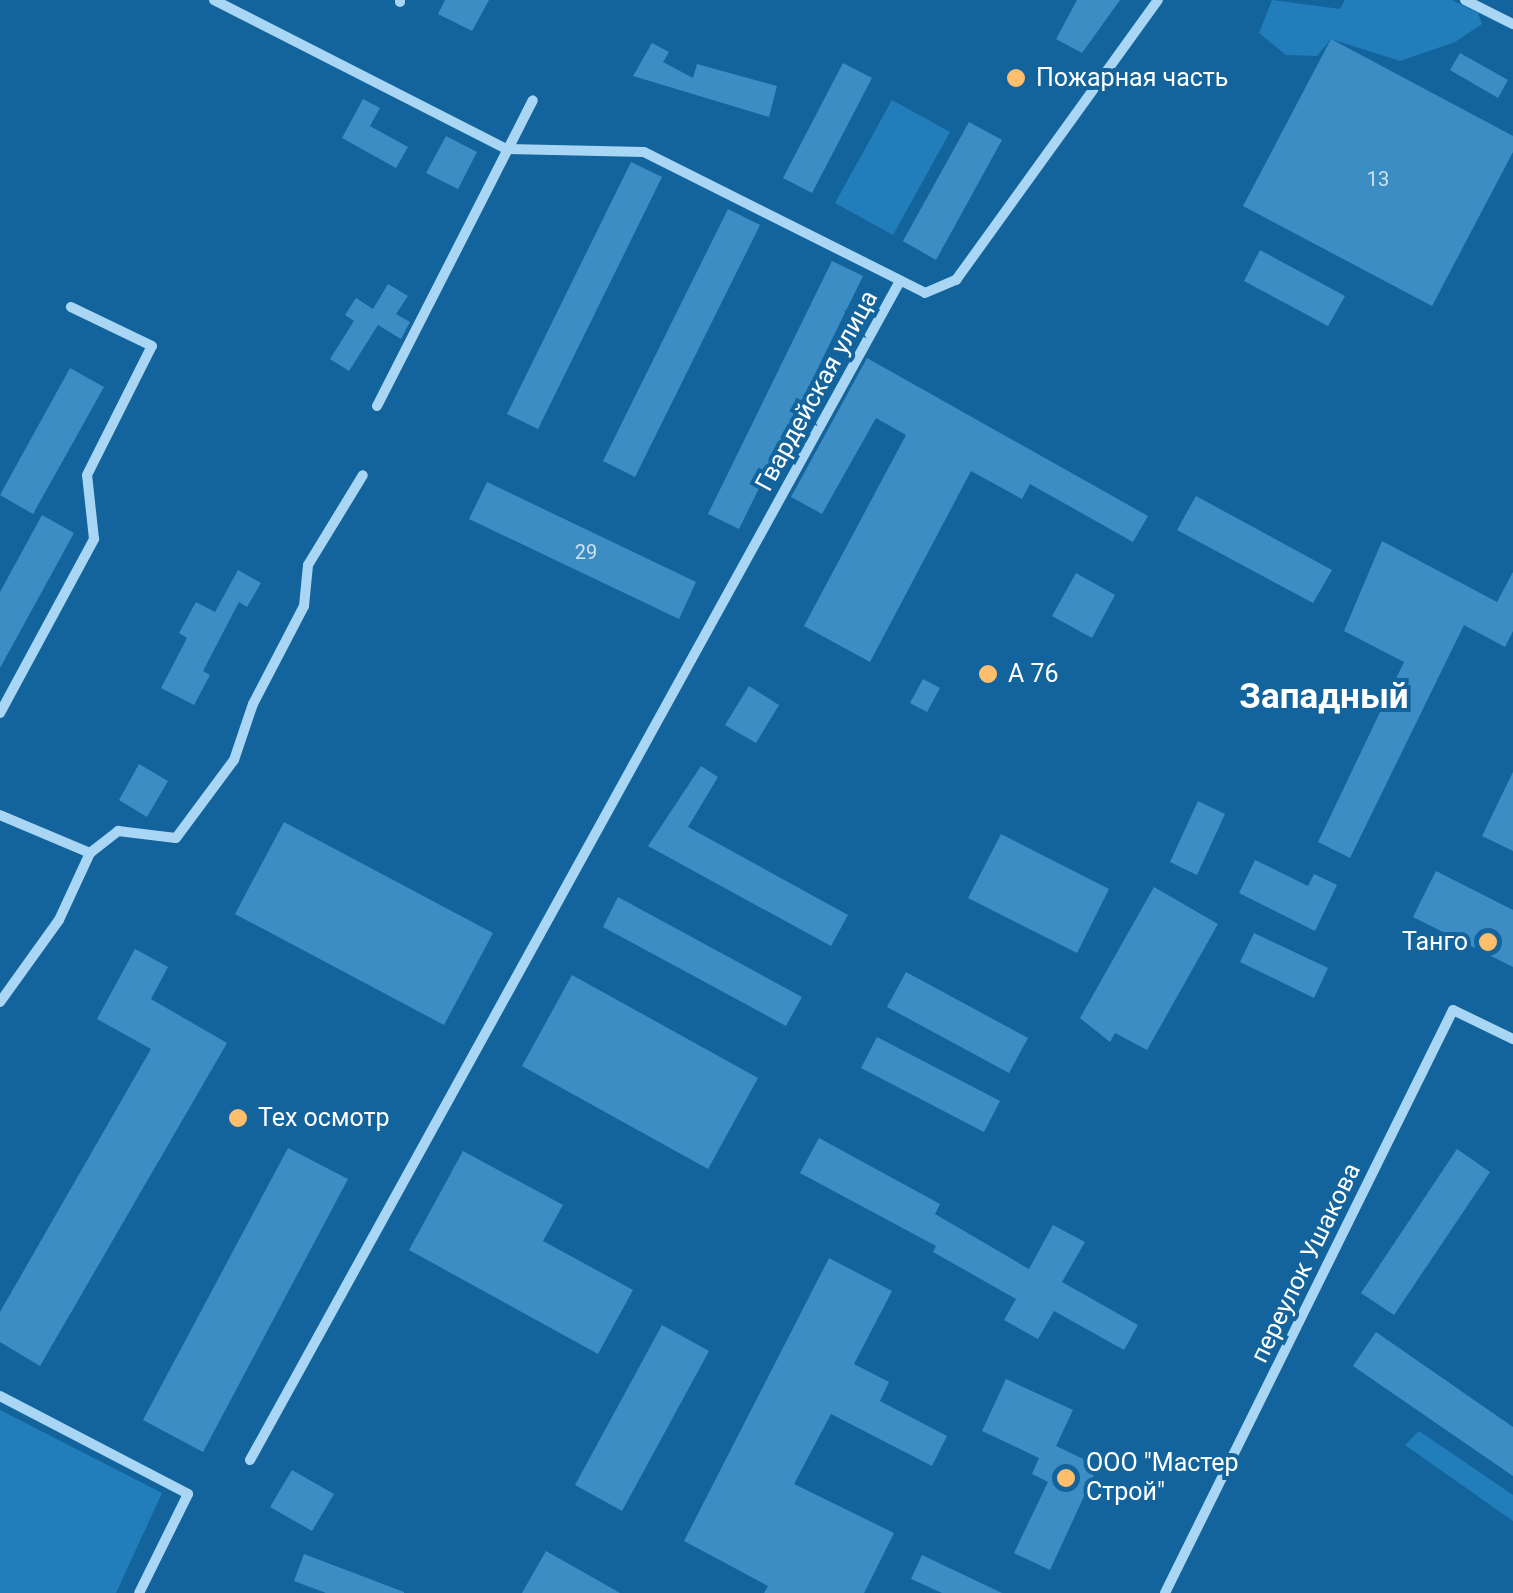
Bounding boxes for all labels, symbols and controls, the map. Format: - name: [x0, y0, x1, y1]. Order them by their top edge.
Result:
- place label: Пожарная часть: [1036, 63, 1228, 93]
- marker: Пожарная часть: [1005, 67, 1027, 89]
- house number: 13: [1367, 167, 1389, 191]
- street label: Гвардейская улица: [749, 285, 885, 497]
- house number: 29: [575, 540, 597, 564]
- place label: А 76: [1008, 659, 1059, 689]
- marker: А 76: [977, 663, 999, 685]
- district label: Западный: [1239, 676, 1409, 718]
- place label: Танго: [1402, 927, 1468, 957]
- marker: Танго: [1477, 931, 1499, 953]
- place label: Тех осмотр: [258, 1103, 390, 1133]
- marker: Тех осмотр: [227, 1107, 249, 1129]
- street label: переулок Ушакова: [1245, 1158, 1367, 1368]
- place label: ООО "Мастер Строй": [1086, 1449, 1239, 1508]
- marker: ООО "Мастер Строй": [1055, 1467, 1077, 1489]

